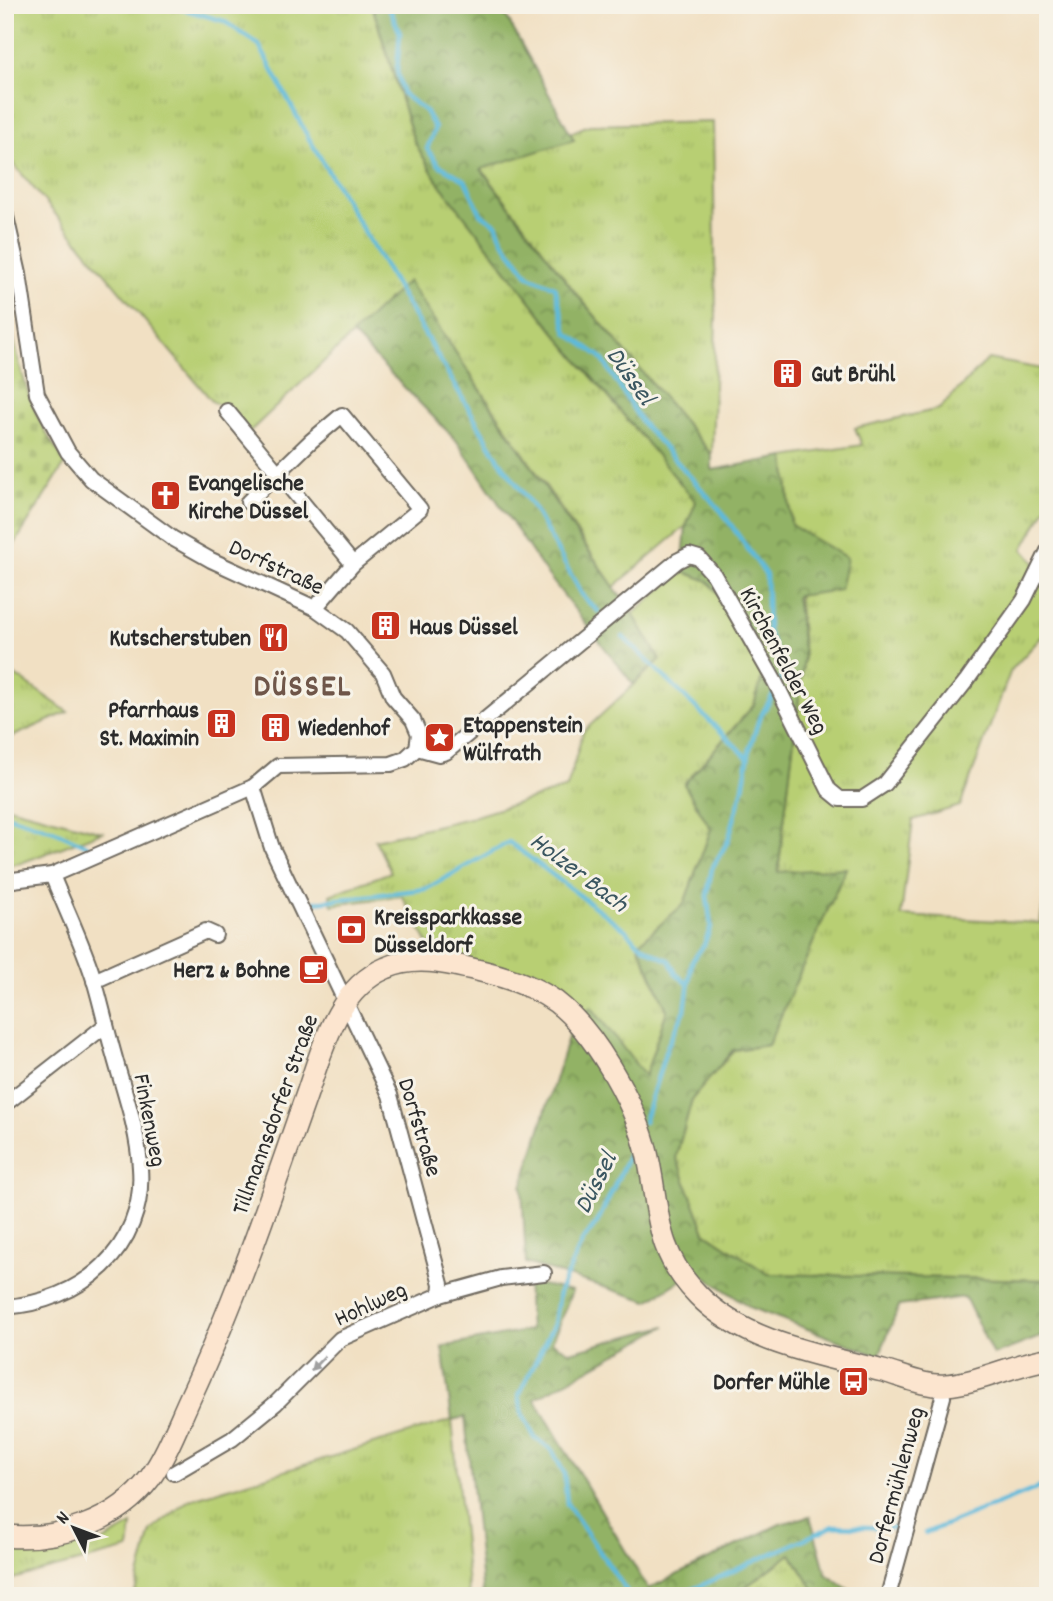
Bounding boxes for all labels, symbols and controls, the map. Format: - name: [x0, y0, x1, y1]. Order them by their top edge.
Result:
- water label: Düssel: [596, 340, 664, 415]
- building icon: Gut Brühl: [771, 356, 805, 390]
- place label: Gut Brühl: [811, 359, 895, 393]
- place label: Evangelische Kirche Düssel: [188, 468, 309, 530]
- church icon: Evangelische Kirche Düssel: [148, 479, 182, 513]
- street label: Dorfstraße: [223, 532, 329, 606]
- street label: Kirchenfelder Weg: [729, 582, 835, 741]
- building icon: Haus Düssel: [369, 609, 403, 643]
- place label: Haus Düssel: [409, 612, 518, 646]
- restaurant icon: Kutscherstuben: [257, 620, 291, 654]
- place label: Kutscherstuben: [109, 623, 251, 657]
- district label: DÜSSEL: [254, 666, 352, 712]
- place label: Pfarrhaus St. Maximin: [99, 695, 199, 757]
- building icon: Pfarrhaus St. Maximin: [205, 706, 239, 740]
- building icon: Wiedenhof: [258, 710, 292, 744]
- place label: Etappenstein Wülfrath: [463, 710, 583, 772]
- place label: Wiedenhof: [298, 713, 391, 747]
- place icon: Etappenstein Wülfrath: [423, 721, 457, 755]
- water label: Holzer Bach: [521, 824, 636, 924]
- place label: Kreissparkkasse Düsseldorf: [374, 902, 523, 964]
- bank icon: Kreissparkkasse Düsseldorf: [334, 913, 368, 947]
- cafe icon: Herz & Bohne: [296, 952, 330, 986]
- place label: Herz & Bohne: [173, 955, 290, 989]
- street label: Tillmannsdorfer Straße: [225, 1010, 329, 1220]
- street label: Finkenweg: [122, 1071, 174, 1170]
- street label: Dorfstraße: [387, 1074, 449, 1181]
- water label: Düssel: [566, 1145, 629, 1221]
- street label: Hohlweg: [330, 1274, 413, 1337]
- one-way arrow: [311, 1354, 327, 1371]
- bus stop icon: Dorfer Mühle: [836, 1364, 870, 1398]
- place label: Dorfer Mühle: [713, 1367, 830, 1401]
- street label: Dorfermühlenweg: [861, 1403, 935, 1568]
- north arrow: [38, 1492, 108, 1562]
- text: N: [51, 1506, 77, 1531]

